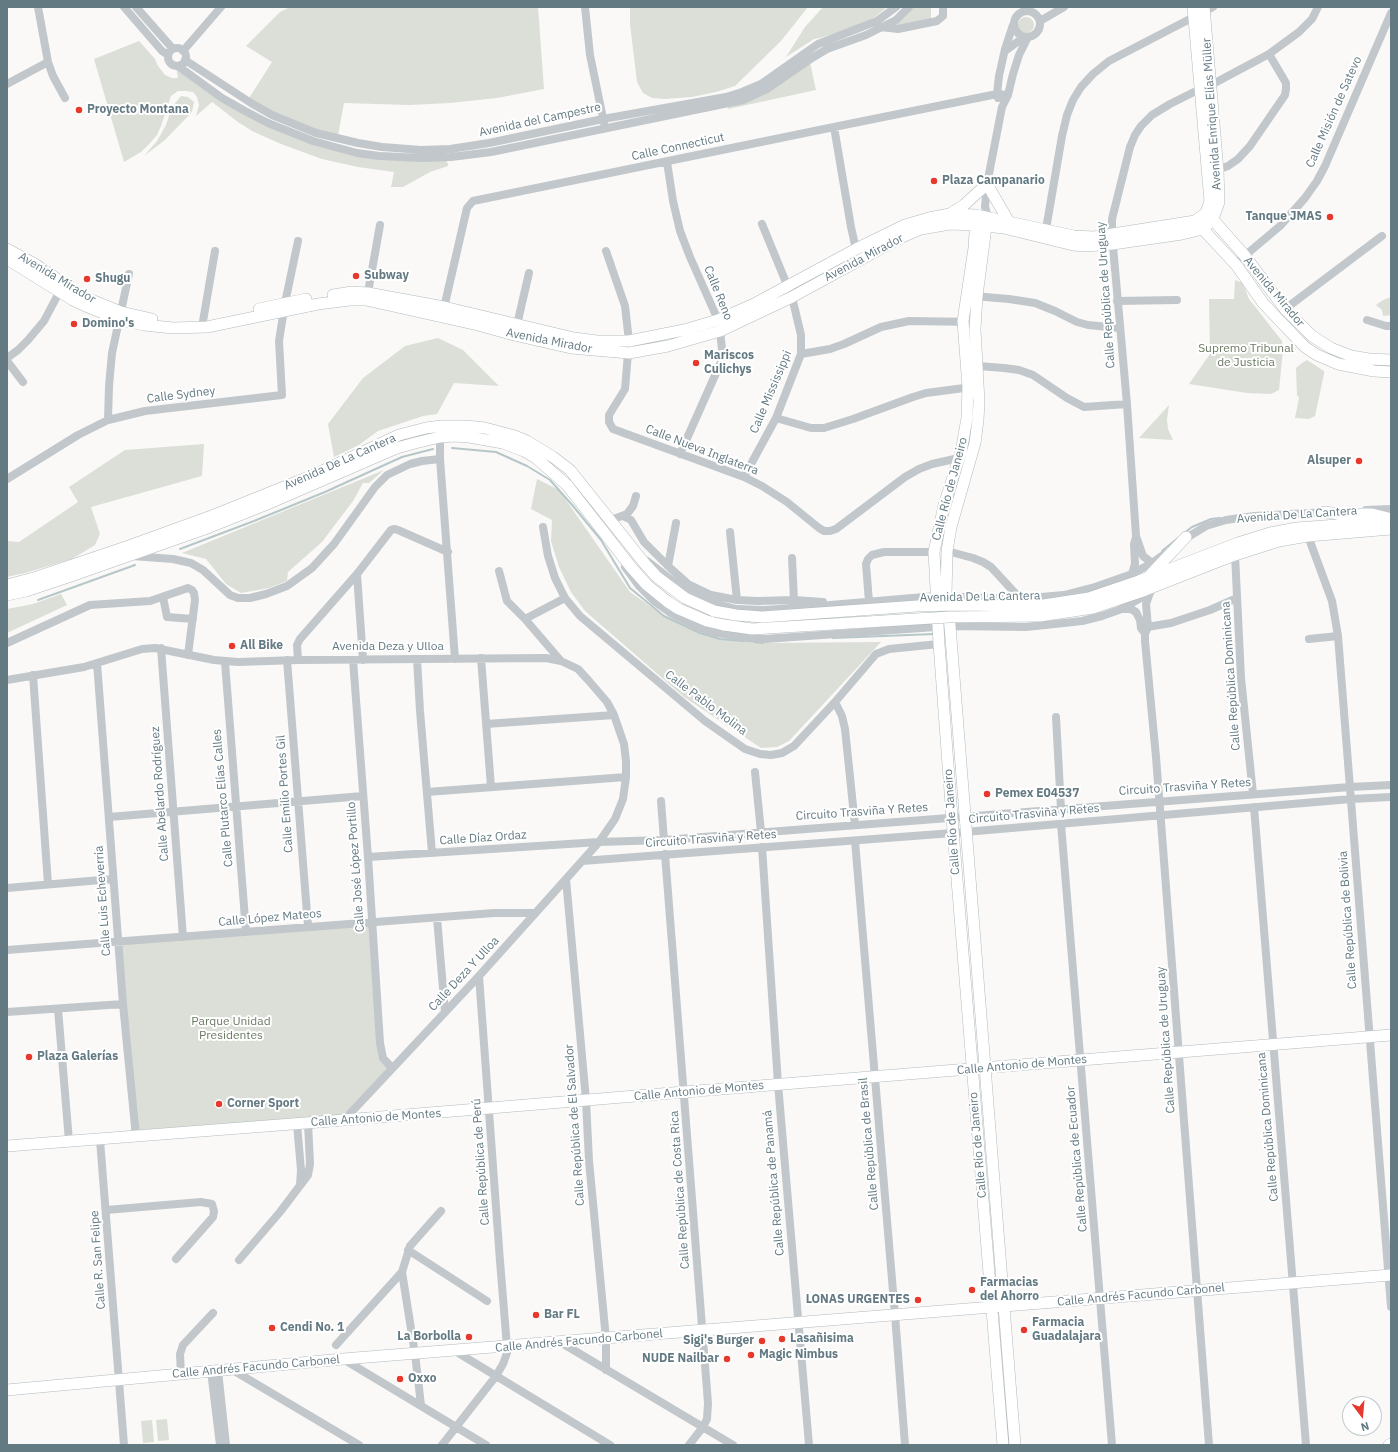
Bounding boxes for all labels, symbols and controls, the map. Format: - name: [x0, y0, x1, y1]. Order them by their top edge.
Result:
- street label: Avenida Enrique Elías Müller: [1199, 37, 1225, 191]
- street label: Calle Misión de Satevo: [1303, 54, 1365, 170]
- street label: Avenida del Campestre: [478, 100, 602, 140]
- place label: Proyecto Montana: [87, 103, 189, 117]
- marker: Proyecto Montana: [74, 105, 84, 115]
- street label: Calle Connecticut: [630, 130, 726, 164]
- place label: Plaza Campanario: [942, 174, 1045, 188]
- marker: Plaza Campanario: [929, 176, 939, 186]
- place label: Tanque JMAS: [1246, 210, 1322, 224]
- marker: Tanque JMAS: [1325, 212, 1335, 222]
- street label: Calle República de Uruguay: [1094, 221, 1118, 369]
- street label: Avenida Mirador: [822, 231, 906, 285]
- street label: Avenida Mirador: [16, 249, 98, 307]
- street label: Avenida Mirador: [1240, 254, 1308, 330]
- street label: Calle Reno: [701, 264, 735, 322]
- place label: Subway: [364, 269, 409, 283]
- marker: Subway: [351, 271, 361, 281]
- place label: Shugu: [95, 272, 131, 286]
- marker: Shugu: [82, 274, 92, 284]
- place label: Domino's: [82, 317, 134, 331]
- marker: Domino's: [69, 319, 79, 329]
- street label: Avenida Mirador: [505, 326, 593, 356]
- park label: Supremo Tribunal de Justicia: [1198, 342, 1294, 370]
- street label: Calle Mississippi: [747, 348, 795, 436]
- place label: Mariscos Culichys: [704, 349, 754, 377]
- marker: Mariscos Culichys: [691, 358, 701, 368]
- street label: Calle Sydney: [146, 384, 216, 406]
- street label: Calle Nueva Inglaterra: [643, 422, 761, 478]
- street label: Avenida De La Cantera: [282, 431, 398, 493]
- street label: Calle Río de Janeiro: [929, 436, 971, 542]
- place label: Alsuper: [1307, 454, 1351, 468]
- marker: Alsuper: [1354, 456, 1364, 466]
- street label: Avenida De La Cantera: [1236, 504, 1358, 526]
- street label: Avenida De La Cantera: [919, 589, 1041, 605]
- street label: Calle República Dominicana: [1219, 601, 1243, 751]
- place label: All Bike: [240, 639, 283, 653]
- street label: Avenida Deza y Ulloa: [332, 640, 444, 654]
- marker: All Bike: [227, 641, 237, 651]
- street label: Calle Pablo Molina: [662, 667, 750, 739]
- street label: Calle Abelardo Rodríguez: [148, 726, 172, 862]
- street label: Calle Plutarco Elías Calles: [210, 728, 236, 868]
- street label: Calle Emilio Portes Gil: [274, 735, 296, 853]
- street label: Calle Río de Janeiro: [941, 768, 963, 876]
- street label: Circuito Trasviña Y Retes: [1118, 775, 1252, 799]
- place label: Pemex E04537: [995, 787, 1079, 801]
- marker: Pemex E04537: [982, 789, 992, 799]
- street label: Circuito Trasviña Y Retes: [795, 800, 929, 824]
- street label: Calle José López Portillo: [344, 801, 368, 933]
- street label: Circuito Trasviña y Retes: [968, 801, 1100, 827]
- street label: Circuito Trasviña y Retes: [645, 827, 777, 851]
- street label: Calle Díaz Ordaz: [439, 828, 527, 848]
- street label: Calle Luis Echeverría: [92, 845, 114, 957]
- street label: Calle República de Bolivia: [1336, 850, 1360, 990]
- street label: Calle López Mateos: [218, 906, 322, 930]
- street label: Calle Deza Y Ulloa: [426, 934, 502, 1014]
- street label: Calle República de Uruguay: [1154, 966, 1178, 1114]
- park label: Parque Unidad Presidentes: [191, 1015, 271, 1043]
- street label: Calle República de El Salvador: [562, 1043, 588, 1207]
- place label: Plaza Galerías: [37, 1050, 118, 1064]
- marker: Plaza Galerías: [24, 1052, 34, 1062]
- street label: Calle Antonio de Montes: [956, 1052, 1088, 1078]
- street label: Calle República Dominicana: [1254, 1052, 1282, 1202]
- street label: Calle República de Brasil: [856, 1077, 882, 1211]
- street label: Calle Antonio de Montes: [633, 1078, 765, 1104]
- street label: Calle República de Ecuador: [1063, 1085, 1091, 1233]
- street label: Calle Río de Janeiro: [966, 1091, 990, 1199]
- place label: Corner Sport: [227, 1097, 299, 1111]
- street label: Calle República de Perú: [469, 1098, 493, 1226]
- marker: Corner Sport: [214, 1099, 224, 1109]
- street label: Calle Antonio de Montes: [310, 1106, 442, 1130]
- street label: Calle República de Costa Rica: [667, 1110, 693, 1270]
- street label: Calle República de Panamá: [760, 1110, 788, 1256]
- street label: Calle R. San Felipe: [87, 1210, 109, 1310]
- place label: Farmacias del Ahorro: [980, 1276, 1039, 1304]
- street label: Calle Andrés Facundo Carbonel: [1057, 1280, 1225, 1310]
- marker: Farmacias del Ahorro: [967, 1285, 977, 1295]
- place label: LONAS URGENTES: [806, 1293, 910, 1307]
- marker: LONAS URGENTES: [913, 1295, 923, 1305]
- place label: Bar FL: [544, 1308, 580, 1322]
- marker: Bar FL: [531, 1310, 541, 1320]
- place label: Farmacia Guadalajara: [1032, 1316, 1101, 1344]
- place label: Cendi No. 1: [280, 1321, 344, 1335]
- marker: Cendi No. 1: [267, 1323, 277, 1333]
- marker: Farmacia Guadalajara: [1019, 1325, 1029, 1335]
- street label: Calle Andrés Facundo Carbonel: [495, 1326, 663, 1356]
- place label: La Borbolla: [397, 1330, 461, 1344]
- marker: La Borbolla: [464, 1332, 474, 1342]
- place label: Lasañisima: [790, 1332, 854, 1346]
- place label: Sigi's Burger: [683, 1334, 754, 1348]
- marker: Lasañisima: [777, 1334, 787, 1344]
- marker: Sigi's Burger: [757, 1336, 767, 1346]
- place label: Magic Nimbus: [759, 1348, 838, 1362]
- marker: Magic Nimbus: [746, 1350, 756, 1360]
- street label: Calle Andrés Facundo Carbonel: [172, 1352, 340, 1382]
- place label: NUDE Nailbar: [642, 1352, 719, 1366]
- marker: NUDE Nailbar: [722, 1354, 732, 1364]
- place label: Oxxo: [408, 1372, 437, 1386]
- marker: Oxxo: [395, 1374, 405, 1384]
- north arrow: [1342, 1396, 1382, 1436]
- text: N: [1359, 1419, 1371, 1434]

